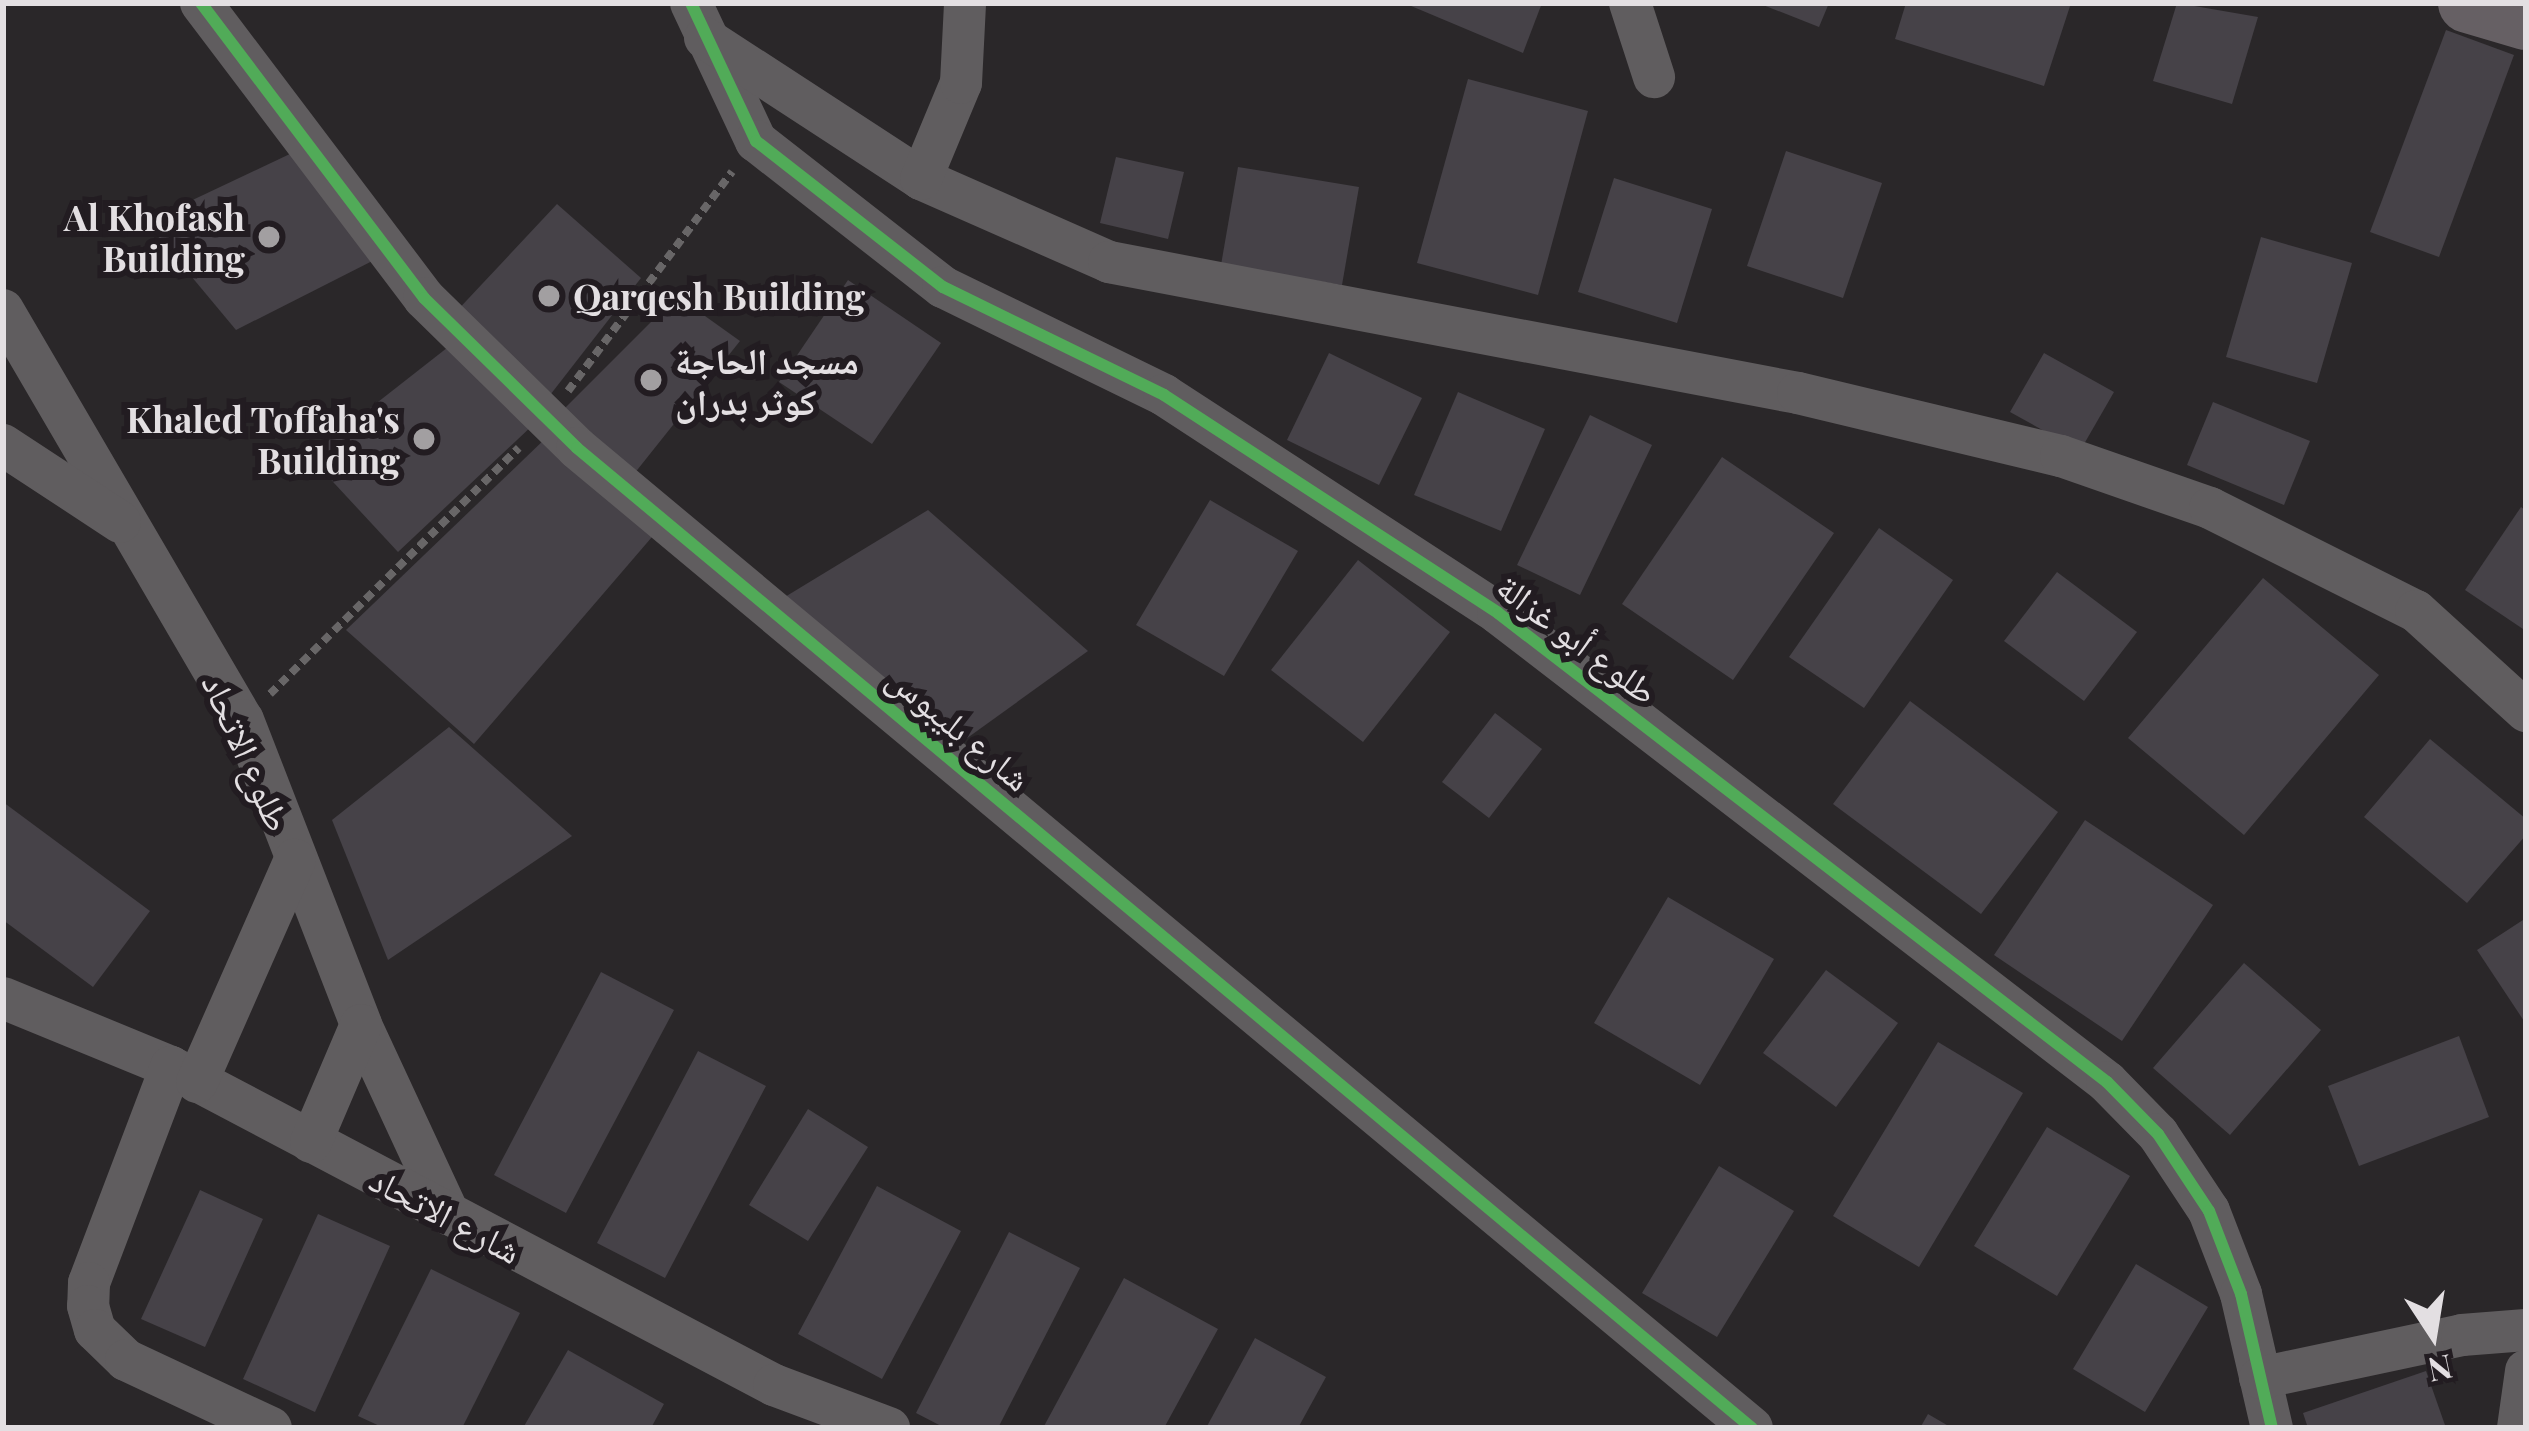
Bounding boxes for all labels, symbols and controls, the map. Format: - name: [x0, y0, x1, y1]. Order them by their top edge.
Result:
- place label: Al Khofash Building: [64, 194, 245, 279]
- marker: Al Khofash Building: [256, 224, 282, 250]
- place label: Qarqesh Building: [573, 274, 865, 318]
- marker: Qarqesh Building: [536, 283, 562, 309]
- place label: مسجد الحاجة كوثر بدران: [675, 337, 859, 422]
- marker: مسجد الحاجة كوثر بدران: [638, 367, 664, 393]
- place label: Khaled Toffaha's Building: [125, 396, 400, 481]
- marker: Khaled Toffaha's Building: [411, 426, 437, 452]
- street label: طلوع أبو غزالة: [1489, 564, 1667, 712]
- street label: شارع بليبوس: [880, 655, 1040, 799]
- street label: طلوع الاتحاد: [194, 667, 302, 837]
- street label: شارع الاتحاد: [363, 1156, 529, 1272]
- north arrow: [2373, 1275, 2493, 1395]
- text: N: [2424, 1346, 2457, 1394]

